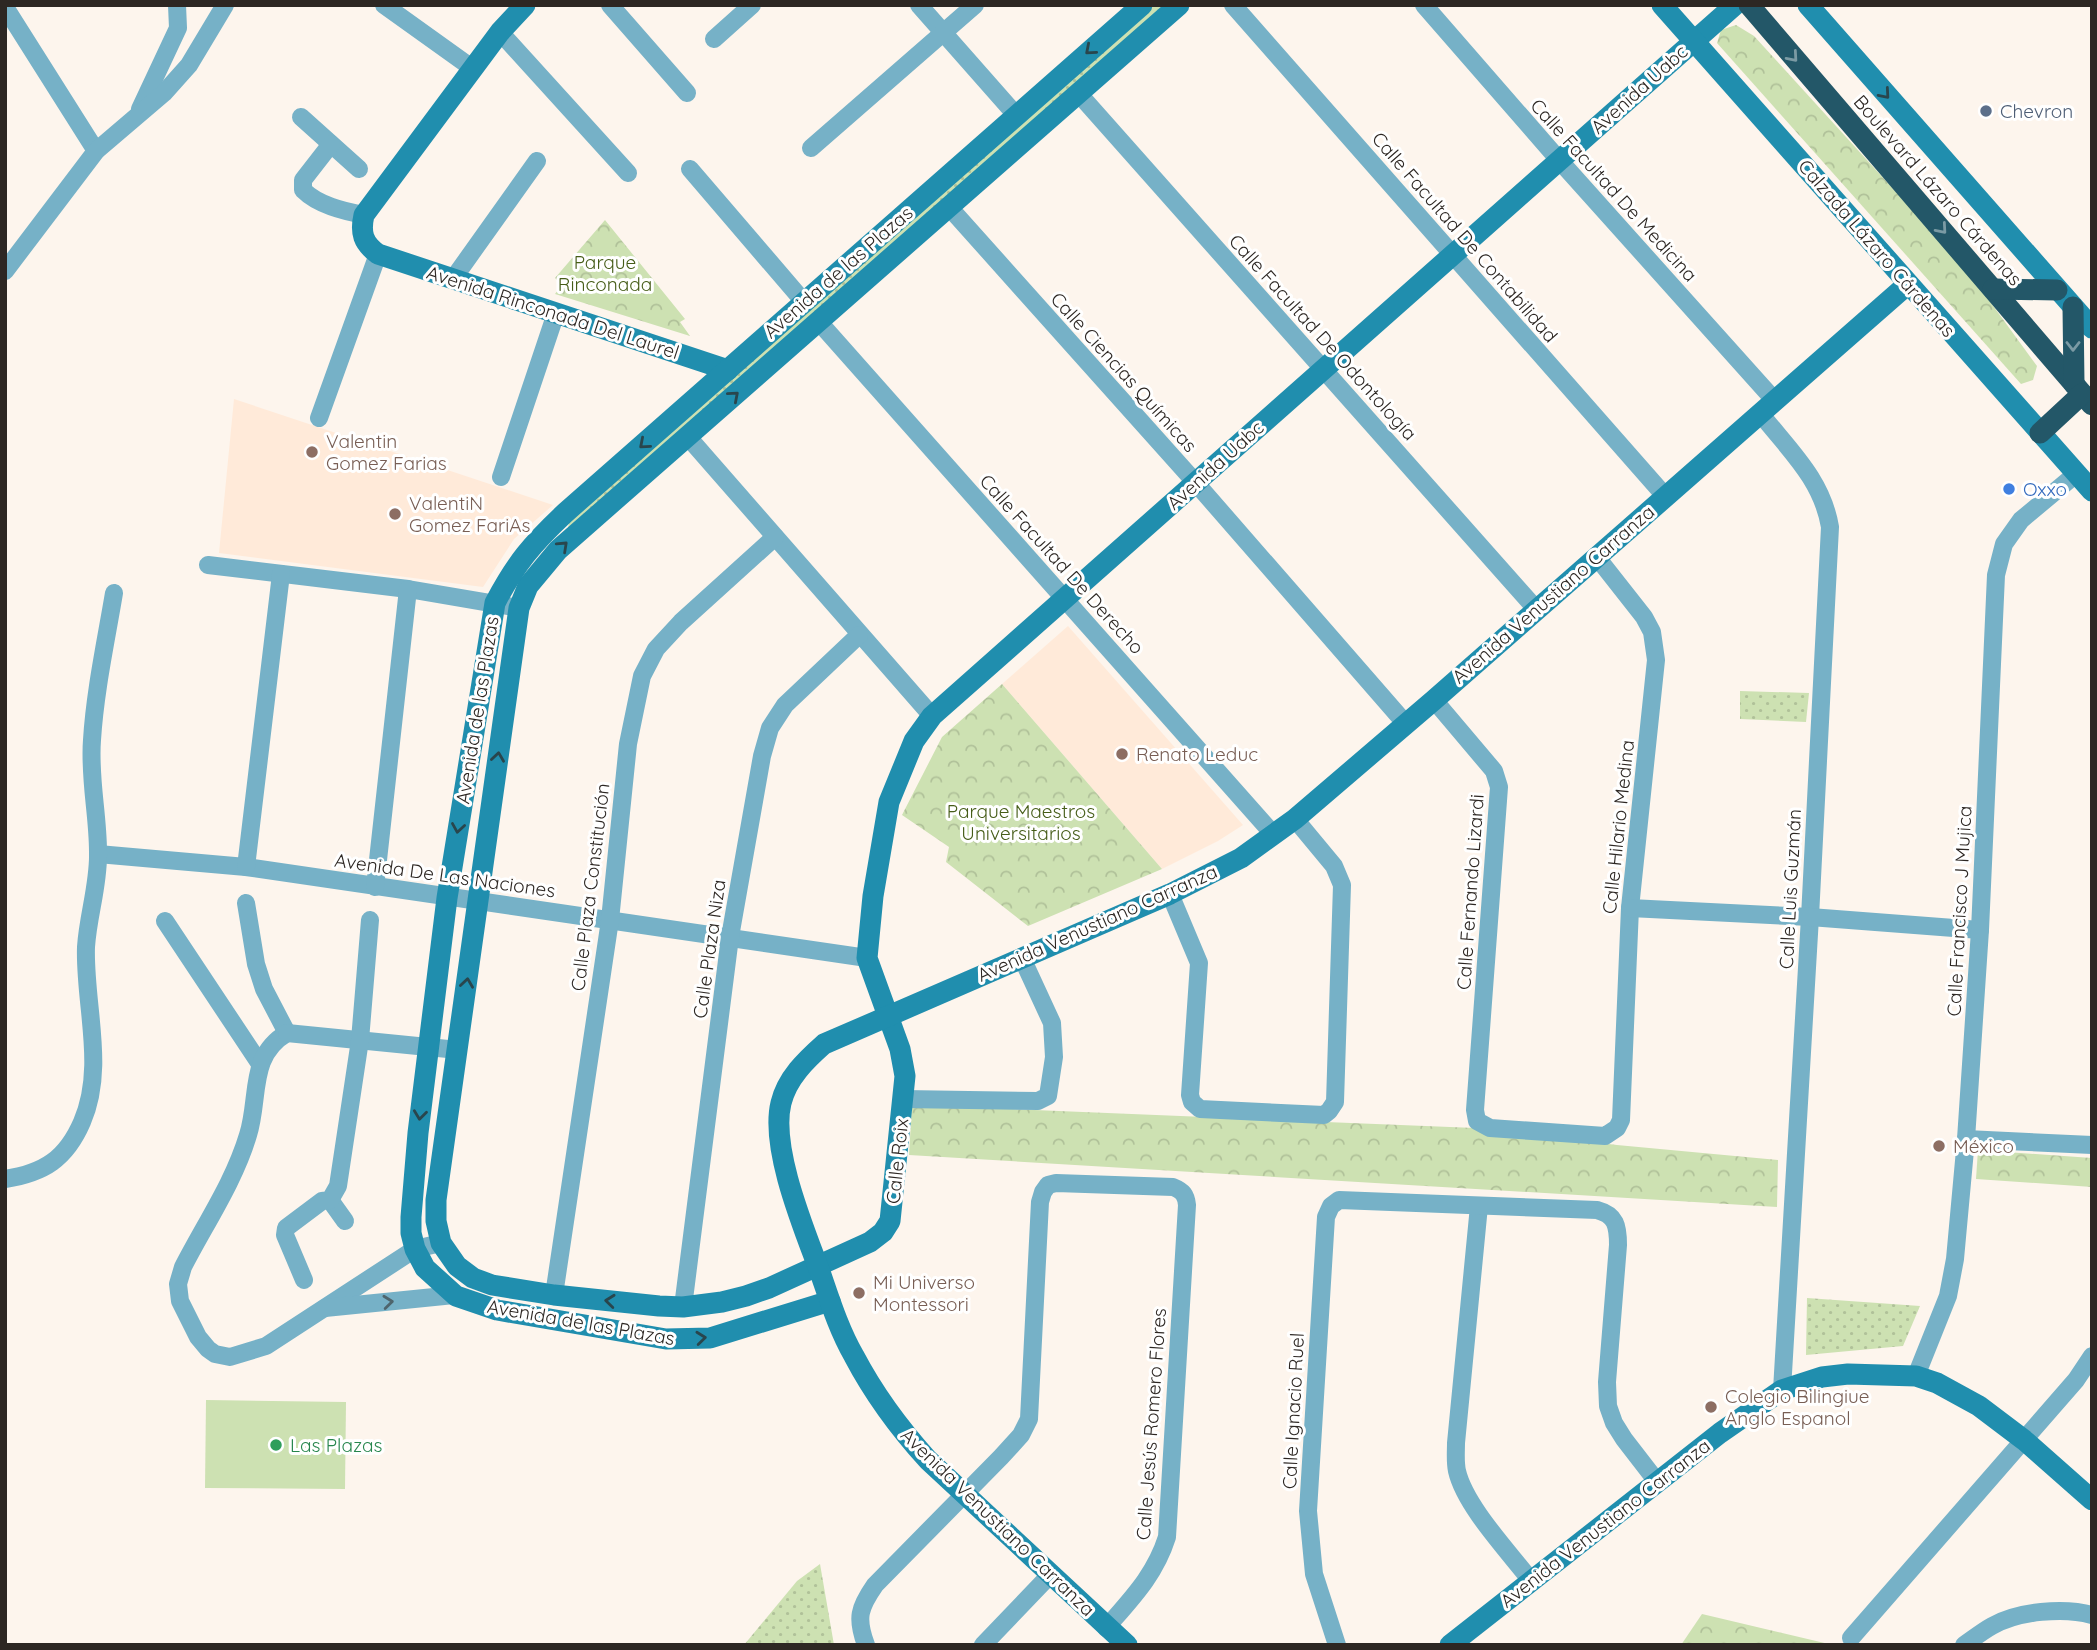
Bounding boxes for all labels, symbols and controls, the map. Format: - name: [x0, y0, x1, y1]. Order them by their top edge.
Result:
- street label: Avenida Uabc: [1586, 39, 1693, 139]
- one-way arrow: [1086, 42, 1099, 54]
- one-way arrow: [1785, 49, 1797, 62]
- one-way arrow: [1877, 86, 1889, 99]
- street label: Boulevard Lázaro Cárdenas: [1849, 90, 2027, 290]
- street label: Calle Facultad De Medicina: [1525, 94, 1703, 286]
- place label: Chevron: [2000, 99, 2073, 123]
- marker: Chevron: [1978, 103, 1994, 119]
- street label: Calle Facultad De Contabilidad: [1367, 127, 1563, 347]
- street label: Calzada Lázaro Cárdenas: [1793, 154, 1961, 342]
- street label: Avenida de las Plazas: [758, 201, 918, 343]
- one-way arrow: [1934, 221, 1946, 234]
- street label: Calle Facultad De Odontología: [1224, 229, 1422, 445]
- park label: Parque Rinconada: [558, 250, 652, 296]
- street label: Avenida Rinconada Del Laurel: [424, 260, 682, 364]
- street label: Calle Ciencias Químicas: [1046, 287, 1202, 457]
- one-way arrow: [2065, 341, 2081, 351]
- one-way arrow: [725, 392, 738, 404]
- street label: Avenida Uabc: [1162, 415, 1269, 515]
- place label: Valentin Gomez Farias: [326, 429, 447, 475]
- one-way arrow: [639, 436, 652, 448]
- marker: Valentin Gomez Farias: [304, 444, 320, 460]
- street label: Calle Facultad De Derecho: [975, 469, 1149, 659]
- place label: Oxxo: [2023, 477, 2067, 501]
- marker: Oxxo: [2001, 481, 2017, 497]
- place label: ValentiN Gomez FariAs: [409, 491, 531, 537]
- street label: Avenida Venustiano Carranza: [1447, 500, 1659, 688]
- marker: ValentiN Gomez FariAs: [387, 506, 403, 522]
- one-way arrow: [555, 542, 568, 555]
- street label: Avenida de las Plazas: [450, 614, 504, 806]
- street label: Calle Hilario Medina: [1597, 739, 1639, 915]
- place label: Renato Leduc: [1136, 742, 1258, 766]
- marker: Renato Leduc: [1114, 746, 1130, 762]
- one-way arrow: [490, 752, 505, 763]
- street label: Calle Plaza Constitución: [565, 782, 615, 992]
- street label: Calle Fernando Lizardi: [1451, 793, 1489, 991]
- park label: Parque Maestros Universitarios: [947, 799, 1095, 845]
- street label: Calle Francisco J Mujica: [1941, 805, 1977, 1017]
- street label: Calle Luis Guzmán: [1774, 808, 1806, 970]
- one-way arrow: [451, 822, 466, 834]
- street label: Avenida De Las Naciones: [333, 848, 557, 902]
- street label: Avenida Venustiano Carranza: [973, 859, 1221, 987]
- street label: Calle Plaza Niza: [687, 878, 731, 1020]
- one-way arrow: [459, 977, 474, 989]
- one-way arrow: [413, 1109, 428, 1121]
- street label: Calle Roix: [881, 1117, 913, 1205]
- place label: México: [1953, 1134, 2014, 1158]
- marker: México: [1931, 1138, 1947, 1154]
- place label: Mi Universo Montessori: [873, 1270, 975, 1316]
- marker: Mi Universo Montessori: [851, 1285, 867, 1301]
- street label: Avenida de las Plazas: [485, 1294, 677, 1350]
- one-way arrow: [604, 1294, 615, 1309]
- one-way arrow: [382, 1295, 393, 1310]
- street label: Calle Jesús Romero Flores: [1131, 1307, 1171, 1541]
- one-way arrow: [695, 1331, 707, 1346]
- street label: Calle Ignacio Ruel: [1277, 1332, 1309, 1490]
- place label: Colegio Bilingiue Anglo Espanol: [1725, 1384, 1870, 1430]
- marker: Colegio Bilingiue Anglo Espanol: [1703, 1399, 1719, 1415]
- street label: Avenida Venustiano Carranza: [896, 1423, 1100, 1621]
- place label: Las Plazas: [290, 1433, 383, 1457]
- street label: Avenida Venustiano Carranza: [1495, 1433, 1715, 1613]
- marker: Las Plazas: [268, 1437, 284, 1453]

